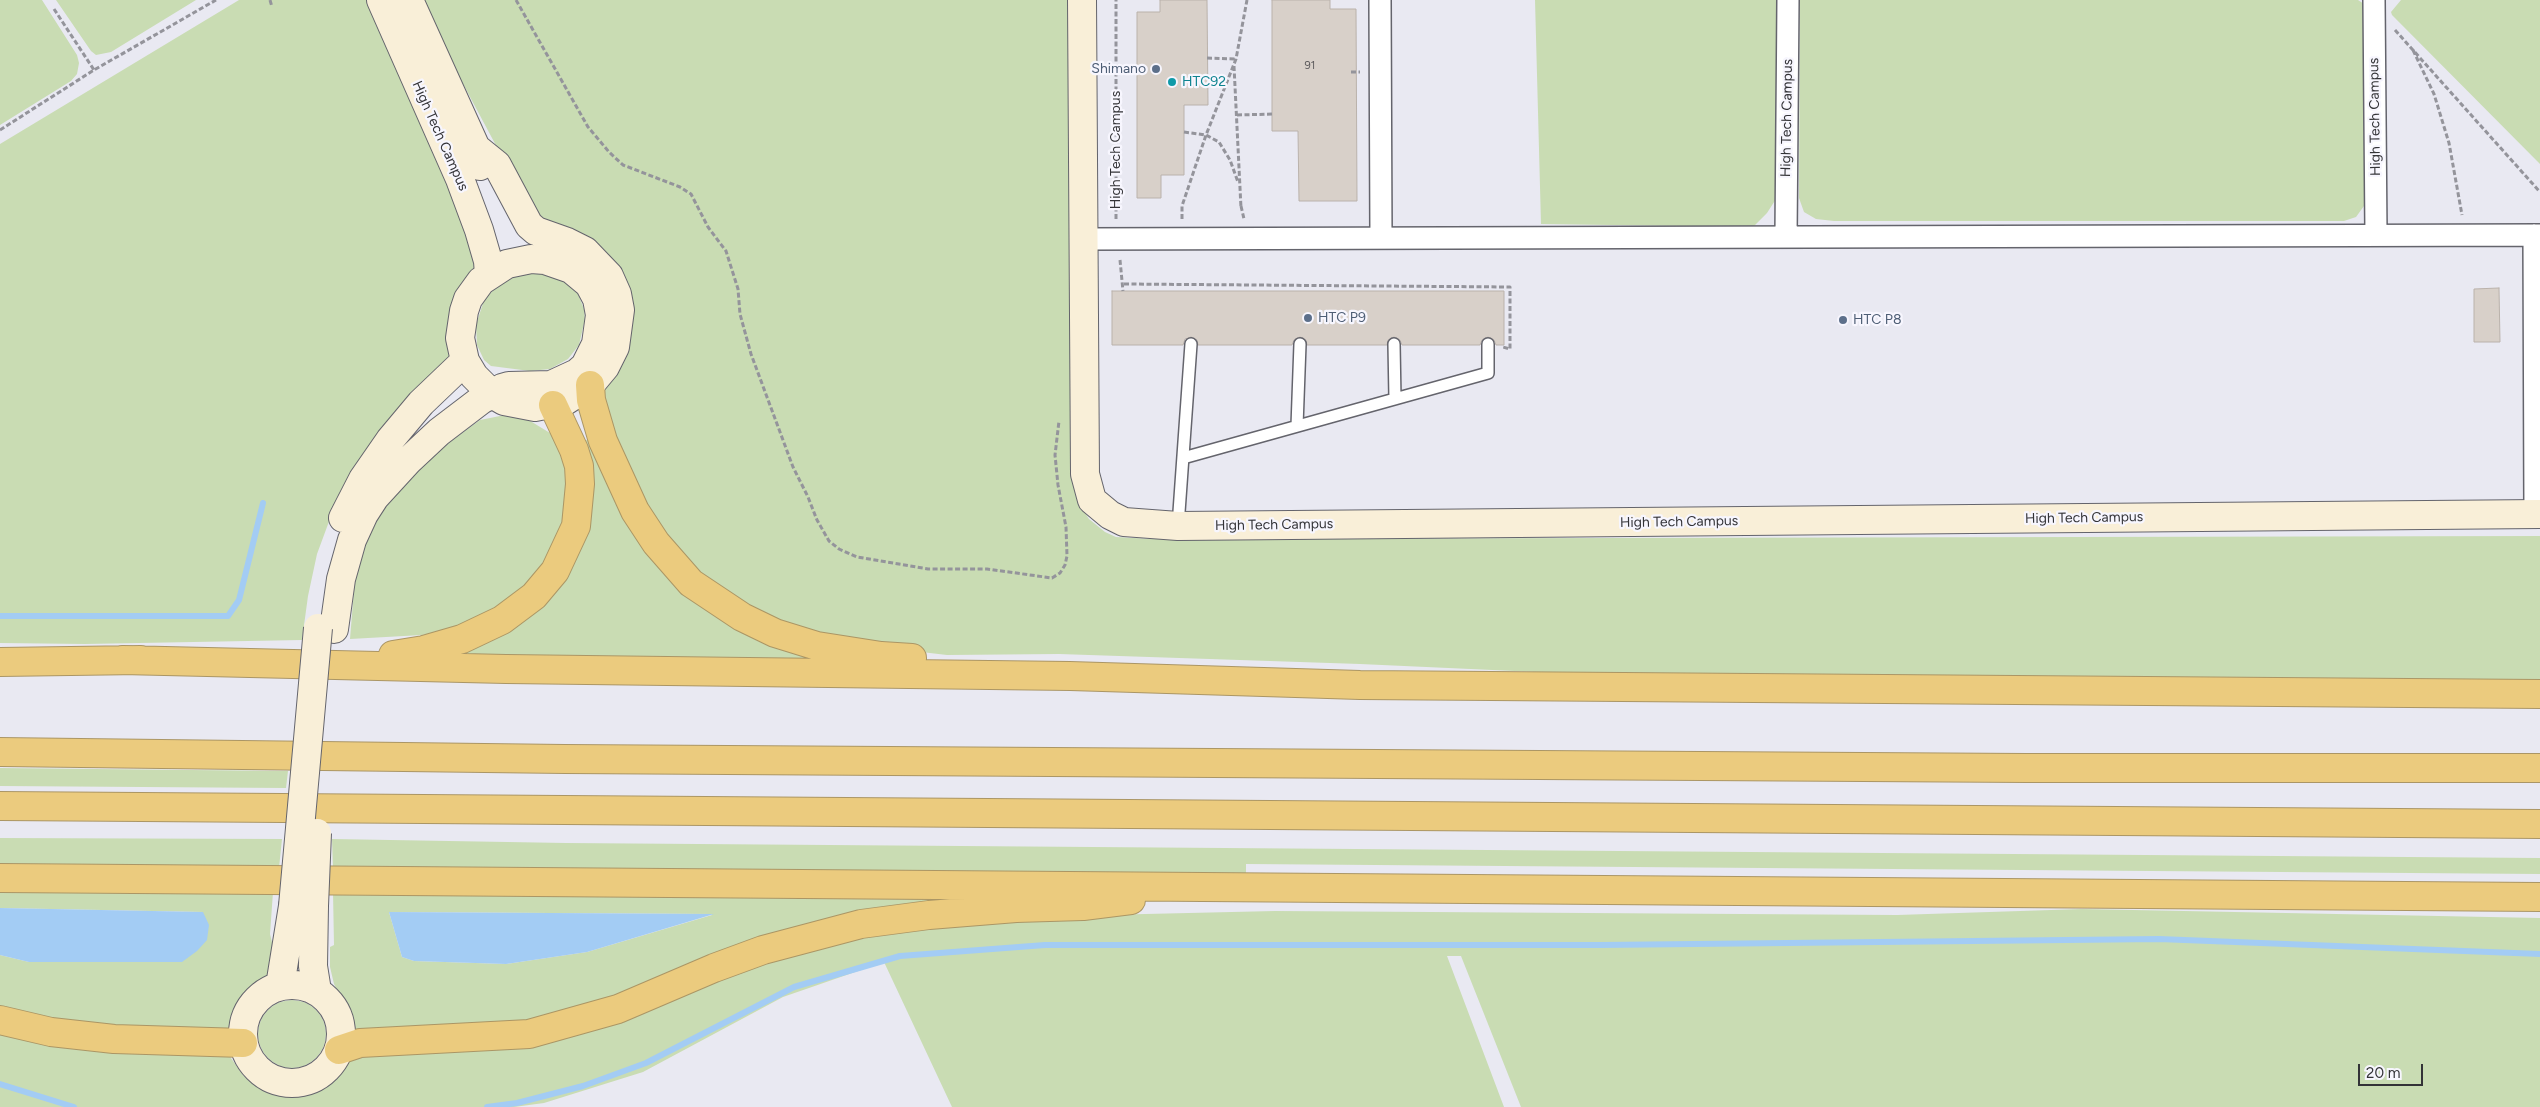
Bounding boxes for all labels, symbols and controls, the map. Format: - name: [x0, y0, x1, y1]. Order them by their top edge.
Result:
- street label: High Tech Campus: [2366, 58, 2384, 176]
- house number: 91: [1305, 59, 1315, 73]
- street label: High Tech Campus: [1778, 59, 1796, 177]
- place label: Shimano: [1091, 61, 1146, 77]
- marker: Shimano: [1150, 63, 1162, 75]
- place label: HTC92: [1182, 74, 1226, 90]
- marker: HTC92: [1166, 76, 1178, 88]
- street label: High Tech Campus: [408, 79, 472, 193]
- street label: High Tech Campus: [1108, 91, 1124, 209]
- place label: HTC P9: [1318, 310, 1366, 326]
- marker: HTC P9: [1302, 312, 1314, 324]
- place label: HTC P8: [1853, 312, 1901, 328]
- marker: HTC P8: [1837, 314, 1849, 326]
- street label: High Tech Campus: [2025, 509, 2143, 527]
- street label: High Tech Campus: [1620, 513, 1738, 531]
- street label: High Tech Campus: [1215, 516, 1333, 534]
- scale bar: [2360, 1054, 2425, 1086]
- text: 20 m: [2366, 1064, 2400, 1082]

